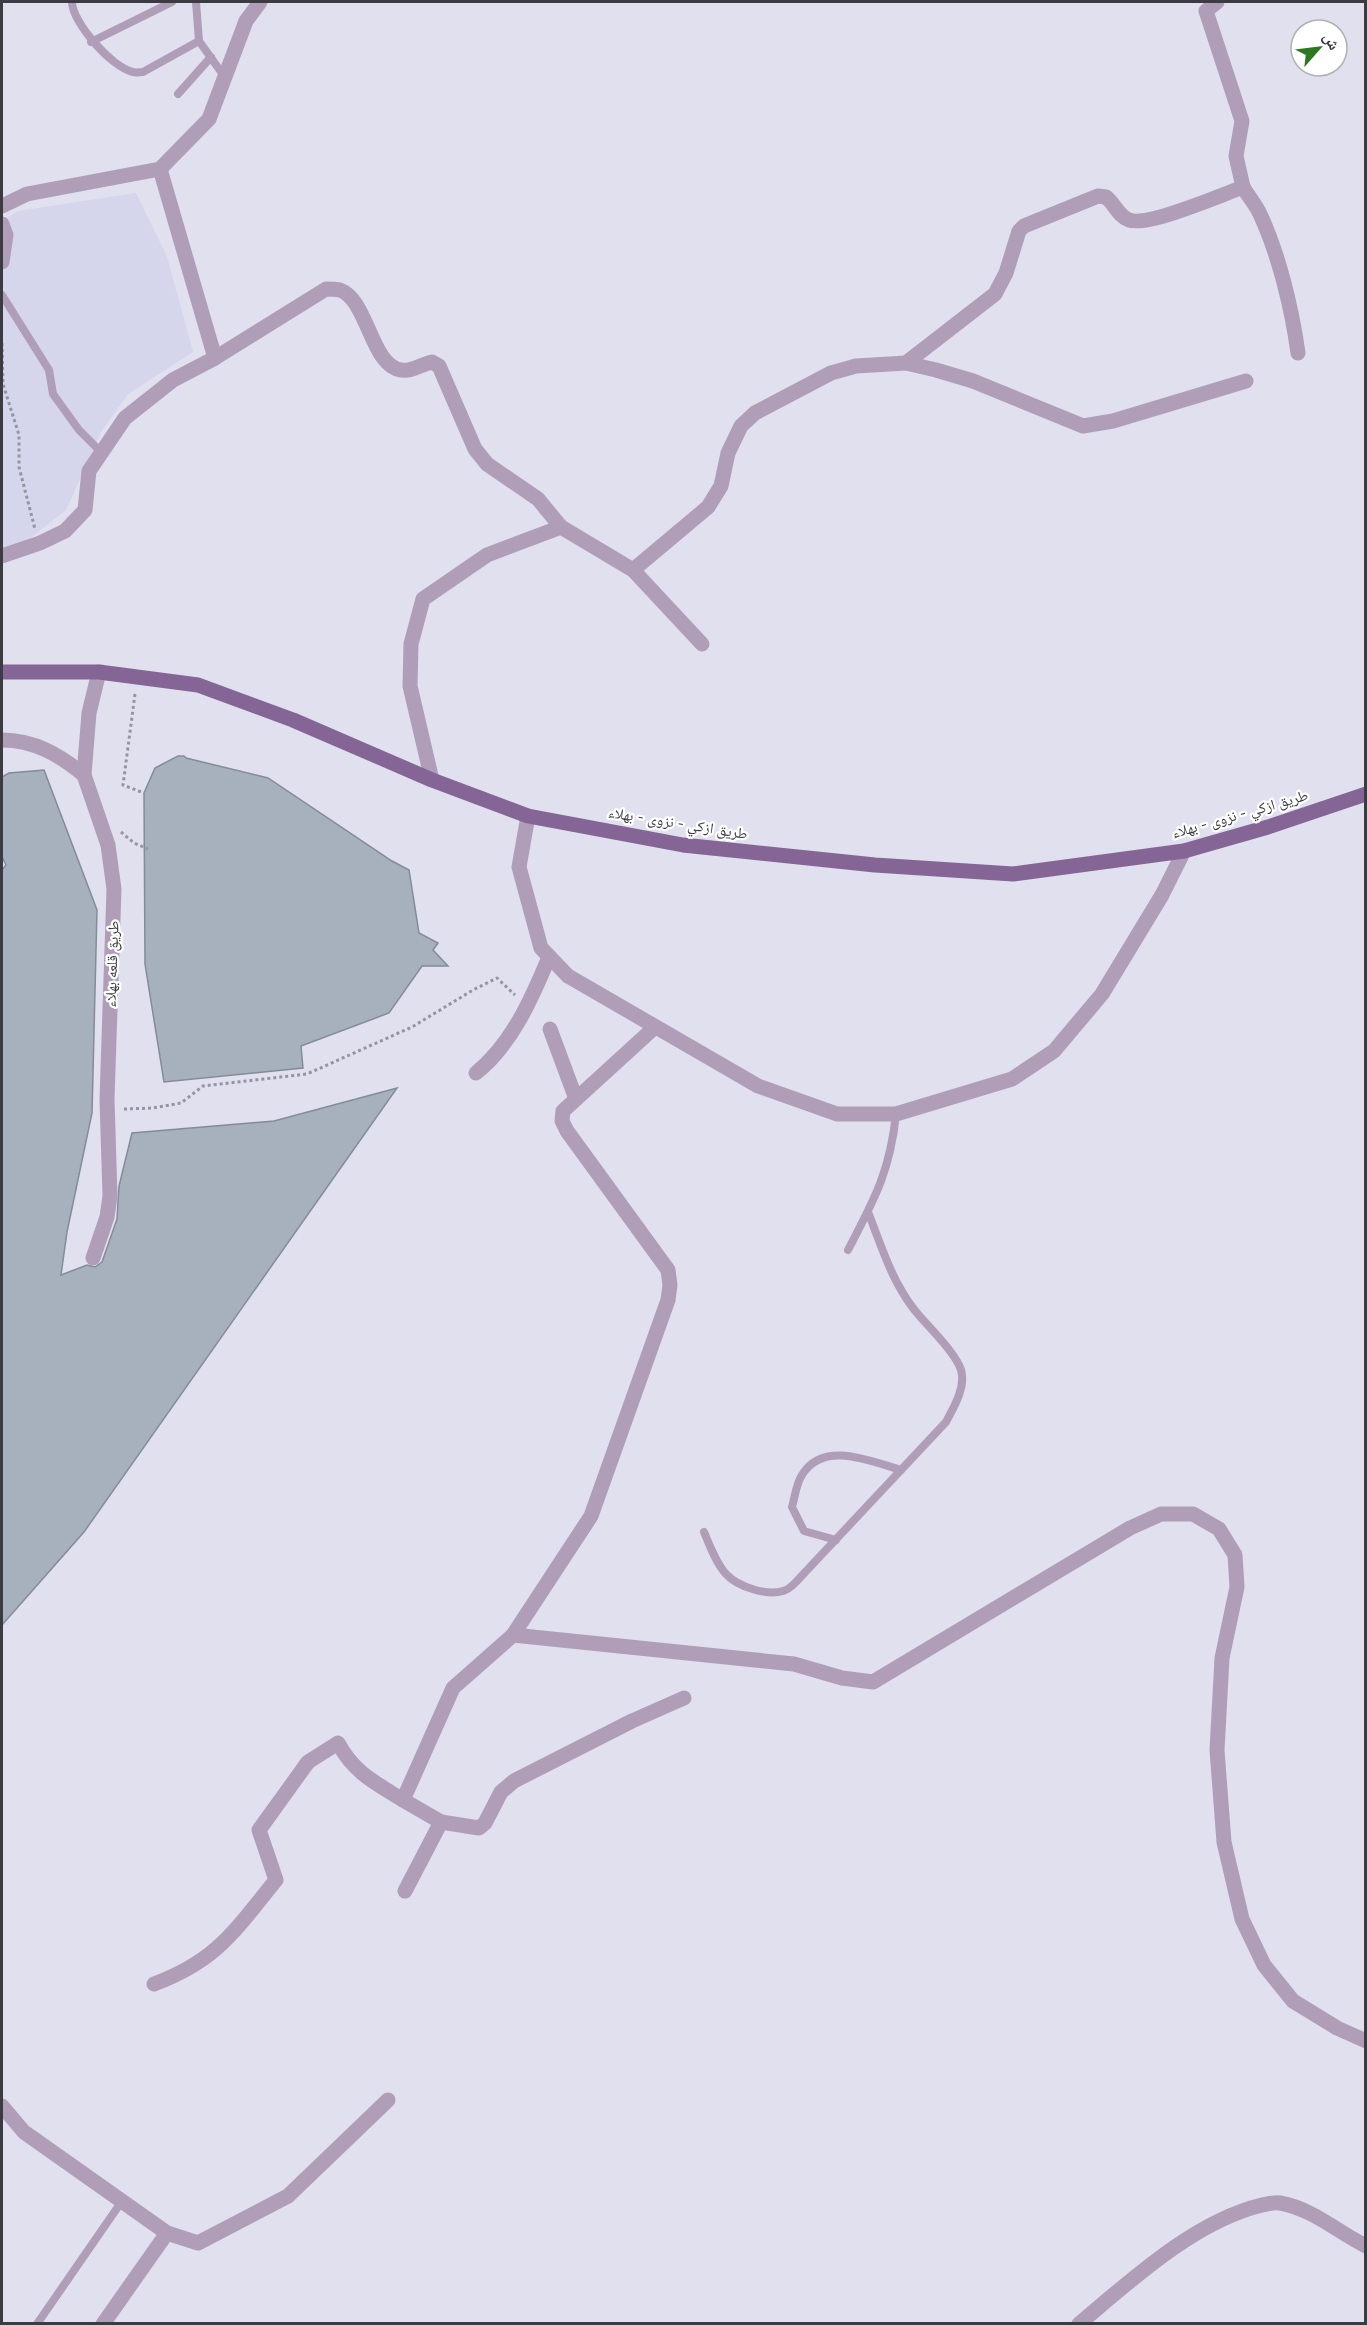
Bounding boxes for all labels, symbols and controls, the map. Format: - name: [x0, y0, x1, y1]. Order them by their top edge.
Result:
- north arrow: [1289, 18, 1349, 78]
- text: ش: [1319, 29, 1344, 53]
- street label: طريق ازكي - نزوى - بهلاء: [1170, 786, 1311, 845]
- street label: طريق ازكي - نزوى - بهلاء: [607, 803, 749, 846]
- street label: طريق قلعه بهلاء: [101, 920, 124, 1008]

